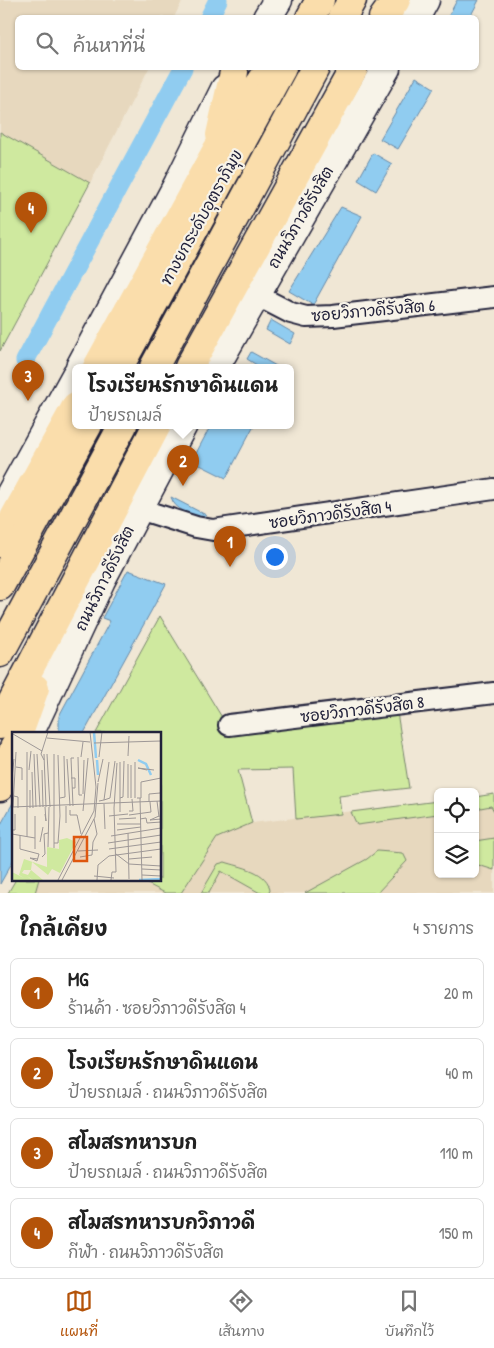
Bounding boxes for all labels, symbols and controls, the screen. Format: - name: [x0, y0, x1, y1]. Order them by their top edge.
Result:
- search box: [15, 15, 479, 70]
- icon: search: [33, 29, 61, 57]
- text: ค้นหาที่นี่: [73, 32, 145, 58]
- street label: ทางยกระดับอุตราภิมุข: [155, 145, 249, 290]
- street label: ถนนวิภาวดีรังสิต: [262, 162, 338, 272]
- pin: 4: [15, 192, 47, 233]
- street label: ซอยวิภาวดีรังสิต 6: [310, 294, 436, 326]
- pin: 3: [12, 360, 44, 401]
- popup: [72, 364, 294, 429]
- text: โรงเรียนรักษาดินแดน: [88, 372, 278, 398]
- text: ป้ายรถเมล์: [88, 404, 162, 426]
- pin: 2: [167, 445, 199, 486]
- street label: ซอยวิภาวดีรังสิต 4: [267, 495, 393, 533]
- street label: ถนนวิภาวดีรังสิต: [69, 522, 139, 634]
- pin: 1: [214, 526, 246, 567]
- your location: [262, 544, 288, 570]
- street label: ซอยวิภาวดีรังสิต 8: [299, 690, 425, 728]
- inset map: [12, 732, 161, 881]
- map controls: [434, 788, 479, 878]
- button: locate: [434, 788, 479, 833]
- button: layers: [434, 833, 479, 878]
- text: ใกล้เคียง: [20, 914, 107, 943]
- text: 4 รายการ: [413, 917, 474, 939]
- text: MG: [68, 966, 88, 992]
- text: 1: [34, 982, 40, 1004]
- text: 20 m: [444, 982, 473, 1004]
- text: ร้านค้า · ซอยวิภาวดีรังสิต 4: [68, 997, 246, 1019]
- text: โรงเรียนรักษาดินแดน: [68, 1049, 258, 1075]
- text: 2: [33, 1062, 41, 1084]
- text: 40 m: [445, 1062, 473, 1084]
- text: ป้ายรถเมล์ · ถนนวิภาวดีรังสิต: [68, 1081, 268, 1103]
- text: สโมสรทหารบก: [68, 1129, 197, 1155]
- text: 3: [33, 1142, 41, 1164]
- text: 110 m: [440, 1142, 473, 1164]
- text: ป้ายรถเมล์ · ถนนวิภาวดีรังสิต: [68, 1161, 268, 1183]
- text: สโมสรทหารบกวิภาวดี: [68, 1209, 255, 1235]
- text: 4: [34, 1222, 40, 1244]
- text: 150 m: [439, 1222, 473, 1244]
- text: กีฬา · ถนนวิภาวดีรังสิต: [68, 1241, 224, 1263]
- tab: แผนที่: [60, 1287, 98, 1341]
- tab: เส้นทาง: [218, 1287, 264, 1341]
- tab: บันทึกไว้: [385, 1287, 434, 1341]

